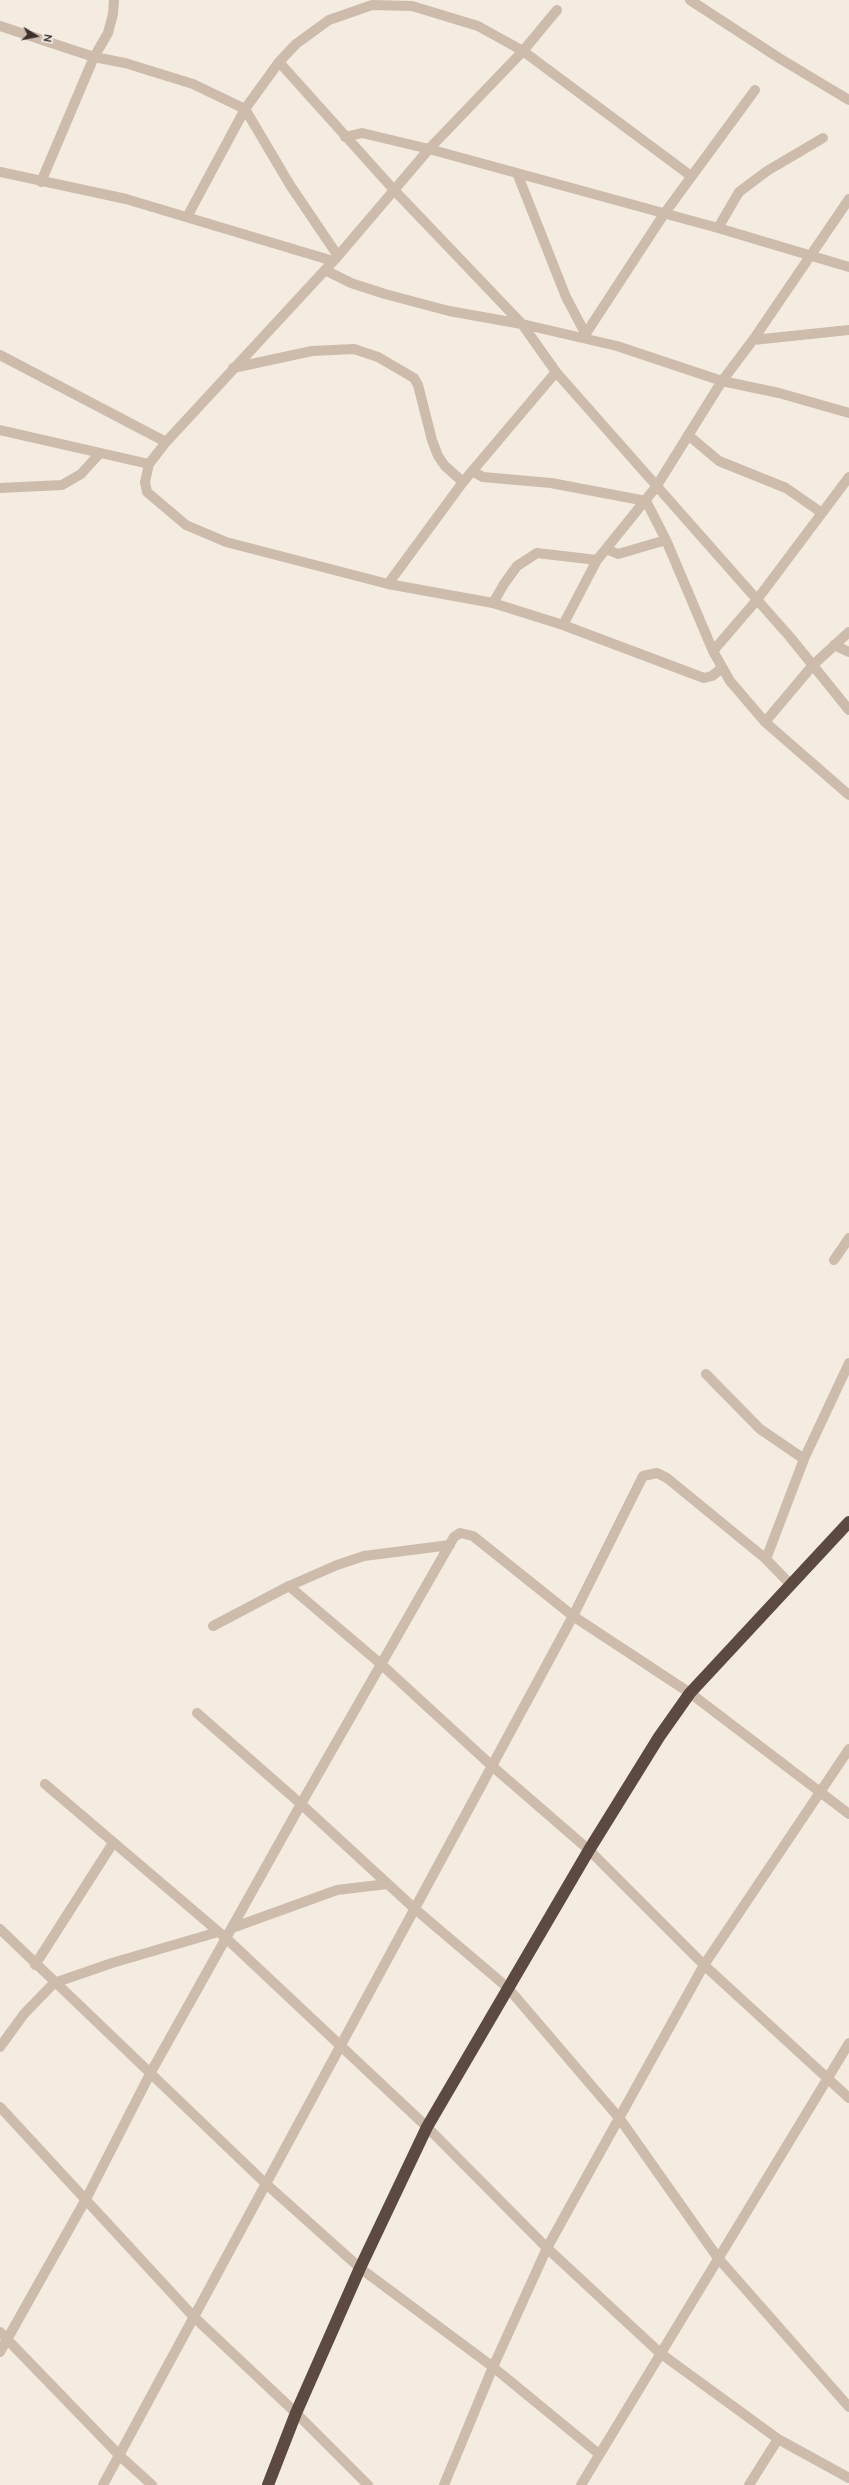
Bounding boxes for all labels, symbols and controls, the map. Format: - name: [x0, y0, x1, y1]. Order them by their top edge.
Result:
- north arrow: [16, 16, 56, 56]
- text: N: [41, 33, 54, 43]

